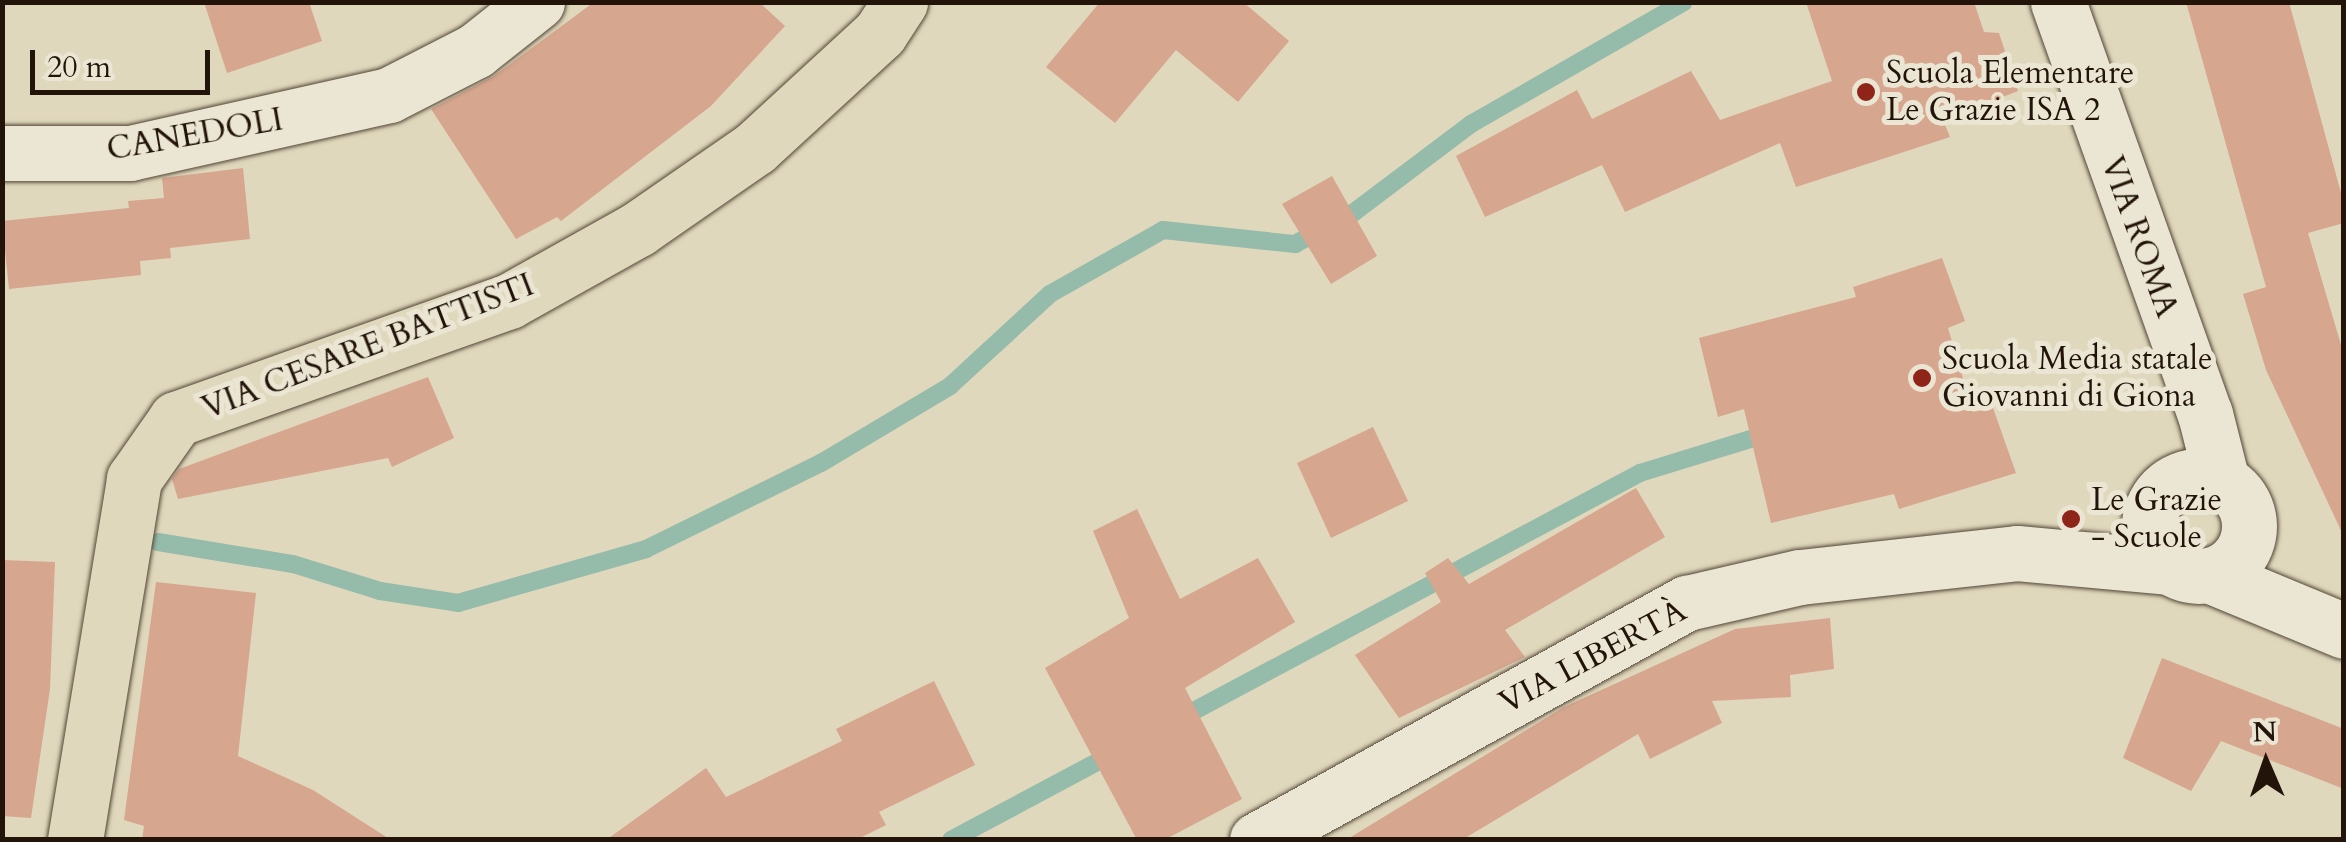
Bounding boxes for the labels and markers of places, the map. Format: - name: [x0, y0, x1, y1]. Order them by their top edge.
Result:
- place label: Scuola Elementare Le Grazie ISA 2: [1886, 55, 2134, 130]
- marker: Scuola Elementare Le Grazie ISA 2: [1855, 81, 1877, 103]
- place label: Scuola Media statale Giovanni di Giona: [1942, 341, 2212, 416]
- marker: Scuola Media statale Giovanni di Giona: [1911, 367, 1933, 389]
- place label: Le Grazie - Scuole: [2091, 482, 2222, 557]
- marker: Le Grazie - Scuole: [2060, 508, 2082, 530]

